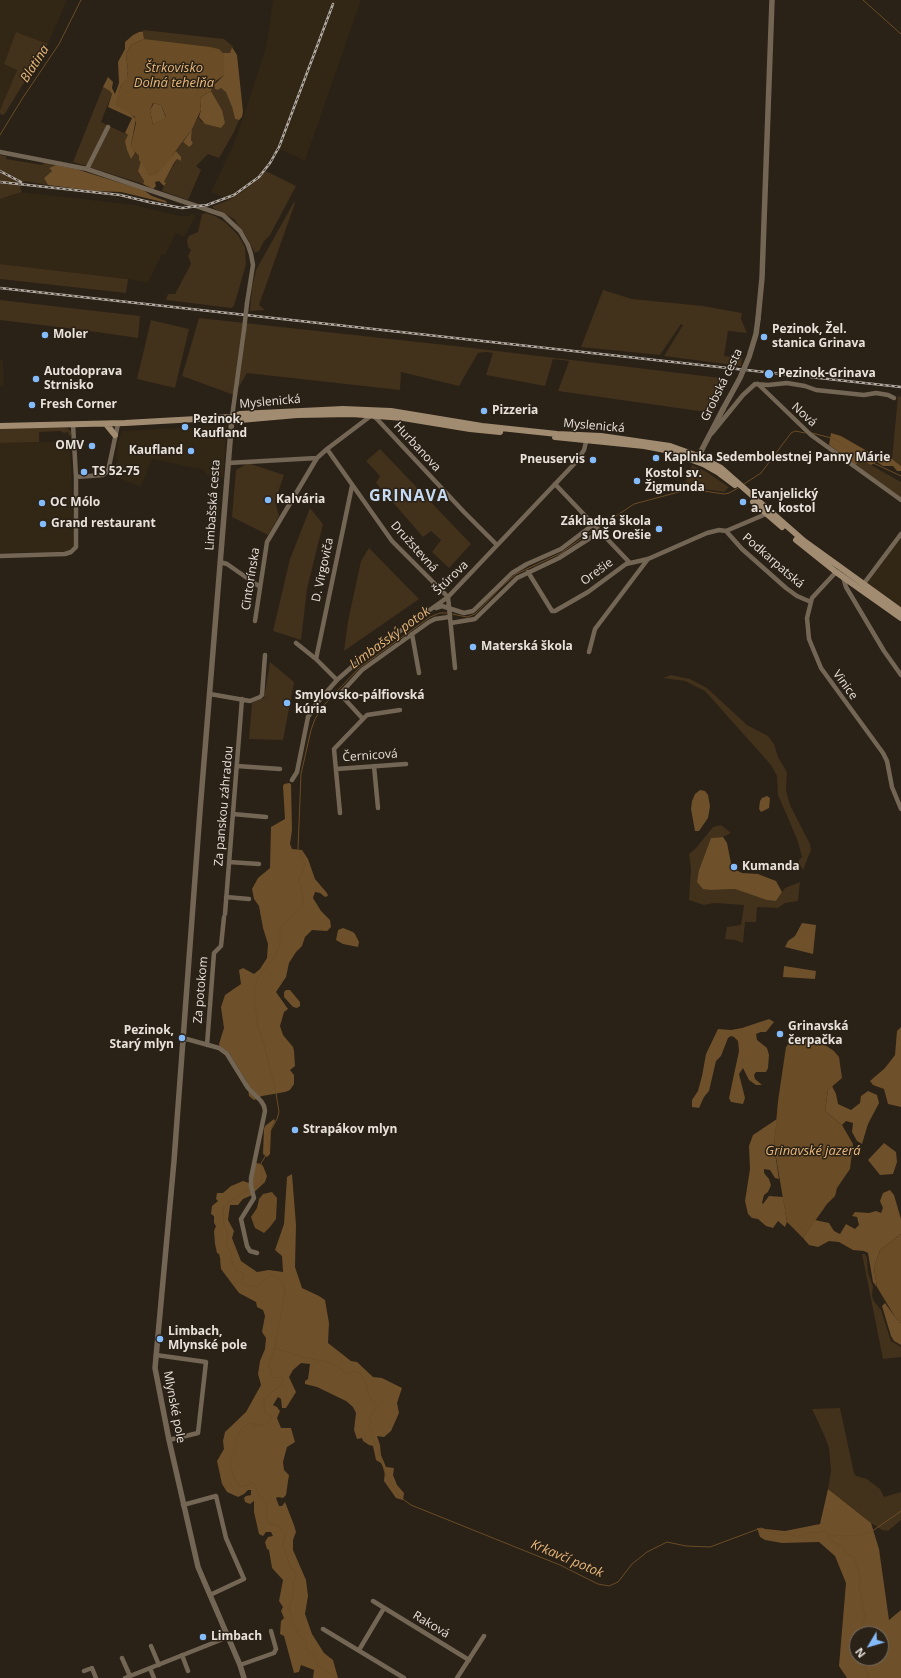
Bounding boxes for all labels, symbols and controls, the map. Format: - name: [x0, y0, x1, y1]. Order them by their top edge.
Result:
- water label: Blatina: [17, 43, 53, 85]
- water label: Štrkovisko Dolná tehelňa: [134, 60, 214, 91]
- place label: Pezinok, Žel. stanica Grinava: [772, 323, 866, 351]
- place label: Moler: [53, 328, 88, 342]
- marker: Moler: [40, 330, 50, 340]
- marker: Pezinok, Žel. stanica Grinava: [759, 332, 769, 342]
- street label: Grobská cesta: [698, 346, 746, 424]
- place label: Autodoprava Strnisko: [44, 365, 122, 393]
- place label: Pezinok-Grinava: [778, 367, 876, 381]
- marker: Pezinok-Grinava: [763, 368, 775, 380]
- marker: Autodoprava Strnisko: [31, 374, 41, 384]
- street label: Myslenická: [239, 392, 301, 412]
- place label: Fresh Corner: [40, 398, 117, 412]
- marker: Fresh Corner: [27, 400, 37, 410]
- street label: Nová: [788, 400, 820, 430]
- place label: Pizzeria: [492, 404, 538, 418]
- marker: Pizzeria: [479, 406, 489, 416]
- place label: Pezinok, Kaufland: [193, 413, 247, 441]
- street label: Myslenická: [563, 416, 625, 436]
- street label: Hurbanova: [390, 419, 444, 475]
- marker: Pezinok, Kaufland: [180, 422, 190, 432]
- place label: OMV: [55, 439, 84, 453]
- marker: OMV: [87, 441, 97, 451]
- place label: Kaufland: [129, 444, 183, 458]
- marker: Kaufland: [186, 446, 196, 456]
- place label: Kaplnka Sedembolestnej Panny Márie: [664, 451, 890, 465]
- place label: Pneuservis: [520, 453, 585, 467]
- marker: Kaplnka Sedembolestnej Panny Márie: [651, 453, 661, 463]
- marker: Pneuservis: [588, 455, 598, 465]
- street label: Limbašská cesta: [203, 459, 223, 551]
- place label: TS 52-75: [92, 465, 140, 479]
- marker: TS 52-75: [79, 467, 89, 477]
- place label: Kostol sv. Žigmunda: [645, 467, 705, 495]
- marker: Kostol sv. Žigmunda: [632, 476, 642, 486]
- district label: GRINAVA: [369, 486, 449, 506]
- place label: Evanjelický a. v. kostol: [751, 488, 818, 516]
- place label: Kalvária: [276, 493, 325, 507]
- marker: Kalvária: [263, 495, 273, 505]
- place label: OC Mólo: [50, 496, 100, 510]
- marker: Evanjelický a. v. kostol: [738, 497, 748, 507]
- marker: OC Mólo: [37, 498, 47, 508]
- place label: Základná škola s MŠ Orešie: [561, 515, 651, 543]
- place label: Grand restaurant: [51, 517, 156, 531]
- marker: Grand restaurant: [38, 519, 48, 529]
- street label: Družstevná: [387, 519, 441, 575]
- marker: Základná škola s MŠ Orešie: [654, 524, 664, 534]
- street label: Podkarpatská: [739, 530, 807, 592]
- street label: D. Virgoviča: [309, 537, 337, 603]
- street label: Cintorínska: [239, 547, 263, 611]
- street label: Orešie: [578, 555, 616, 589]
- street label: Štúrova: [431, 558, 471, 598]
- water label: Limbašský potok: [347, 604, 433, 672]
- place label: Materská škola: [481, 640, 573, 654]
- marker: Materská škola: [468, 642, 478, 652]
- street label: Vinice: [829, 667, 861, 703]
- place label: Smylovsko-pálfiovská kúria: [295, 689, 425, 717]
- marker: Smylovsko-pálfiovská kúria: [282, 698, 292, 708]
- street label: Za panskou záhradou: [212, 745, 236, 867]
- street label: Černicová: [342, 747, 398, 765]
- place label: Kumanda: [742, 860, 800, 874]
- marker: Kumanda: [729, 862, 739, 872]
- street label: Za potokom: [191, 956, 211, 1024]
- place label: Grinavská čerpačka: [788, 1020, 848, 1048]
- place label: Pezinok, Starý mlyn: [109, 1024, 174, 1052]
- marker: Grinavská čerpačka: [775, 1029, 785, 1039]
- marker: Pezinok, Starý mlyn: [177, 1033, 187, 1043]
- place label: Strapákov mlyn: [303, 1123, 397, 1137]
- marker: Strapákov mlyn: [290, 1125, 300, 1135]
- water label: Grinavské jazerá: [765, 1143, 861, 1159]
- place label: Limbach, Mlynské pole: [168, 1325, 247, 1353]
- marker: Limbach, Mlynské pole: [155, 1334, 165, 1344]
- street label: Mlynské pole: [160, 1370, 188, 1444]
- water label: Krkavčí potok: [528, 1537, 606, 1581]
- street label: Raková: [410, 1608, 452, 1642]
- north arrow: [849, 1626, 889, 1666]
- place label: Limbach: [211, 1630, 262, 1644]
- marker: Limbach: [198, 1632, 208, 1642]
- text: N: [851, 1645, 869, 1661]

